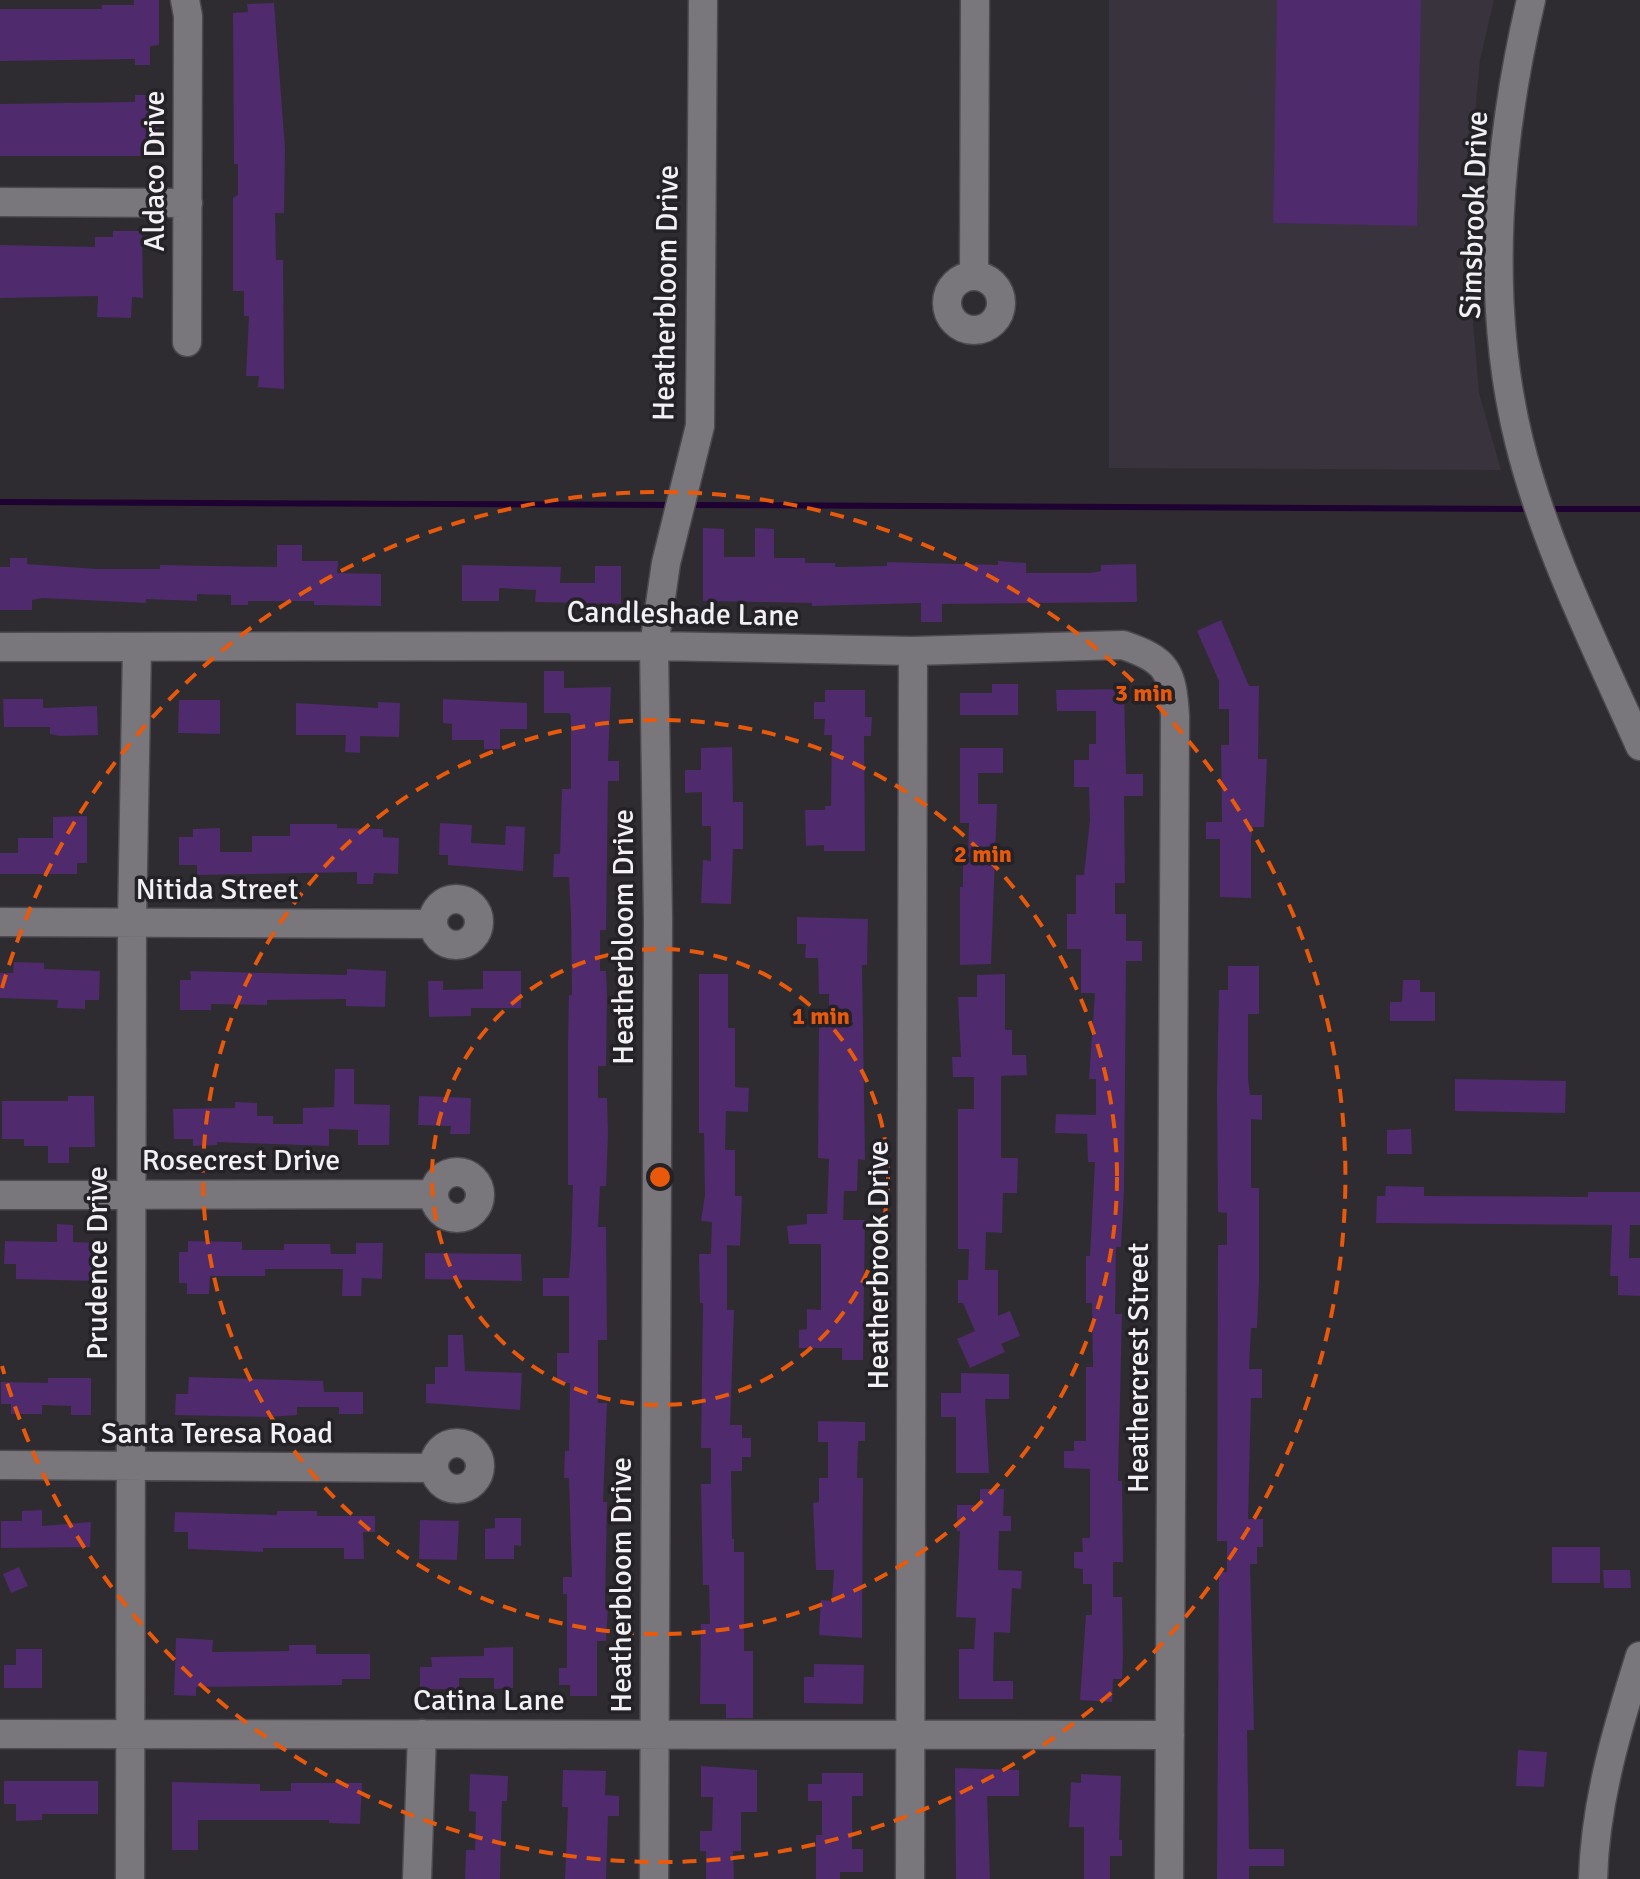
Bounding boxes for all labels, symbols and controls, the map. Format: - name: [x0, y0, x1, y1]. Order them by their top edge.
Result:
- street label: Aldaco Drive: [136, 91, 173, 251]
- street label: Simsbrook Drive: [1452, 110, 1496, 320]
- street label: Heatherbloom Drive: [645, 165, 687, 421]
- street label: Candleshade Lane: [566, 593, 800, 635]
- text: 3 min: [1115, 678, 1173, 708]
- street label: Heatherbloom Drive: [605, 809, 642, 1065]
- text: 2 min: [954, 839, 1012, 869]
- street label: Nitida Street: [135, 871, 299, 908]
- text: 1 min: [792, 1001, 850, 1031]
- street label: Heatherbrook Drive: [860, 1140, 897, 1390]
- street label: Rosecrest Drive: [142, 1142, 340, 1179]
- centre of rings: [646, 1163, 674, 1191]
- street label: Prudence Drive: [79, 1166, 116, 1360]
- street label: Heathercrest Street: [1120, 1243, 1157, 1493]
- street label: Santa Teresa Road: [101, 1415, 333, 1452]
- street label: Heatherbloom Drive: [603, 1457, 640, 1713]
- street label: Catina Lane: [413, 1682, 565, 1719]

